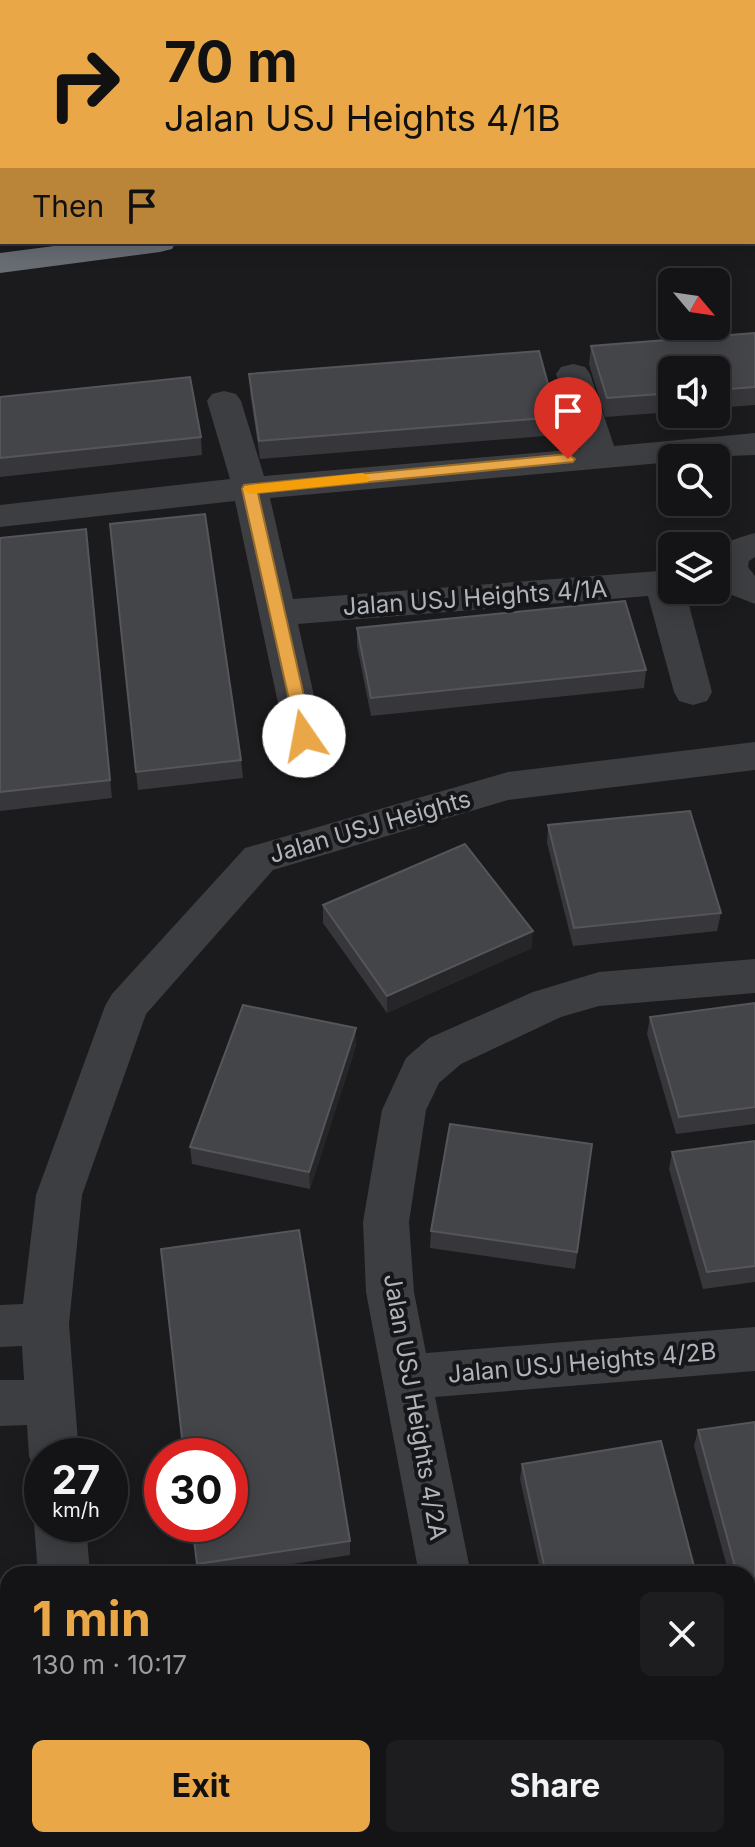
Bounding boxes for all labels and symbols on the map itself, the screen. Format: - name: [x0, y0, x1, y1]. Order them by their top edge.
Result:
- north arrow: [658, 268, 730, 340]
- pin: [534, 377, 602, 459]
- street label: Jalan USJ Heights 4/1A: [342, 574, 608, 621]
- position arrow: [262, 694, 346, 778]
- street label: Jalan USJ Heights: [266, 784, 474, 869]
- street label: Jalan USJ Heights 4/2A: [378, 1271, 453, 1542]
- street label: Jalan USJ Heights 4/2B: [447, 1336, 717, 1389]
- speed limit sign: 30: [144, 1438, 248, 1542]

